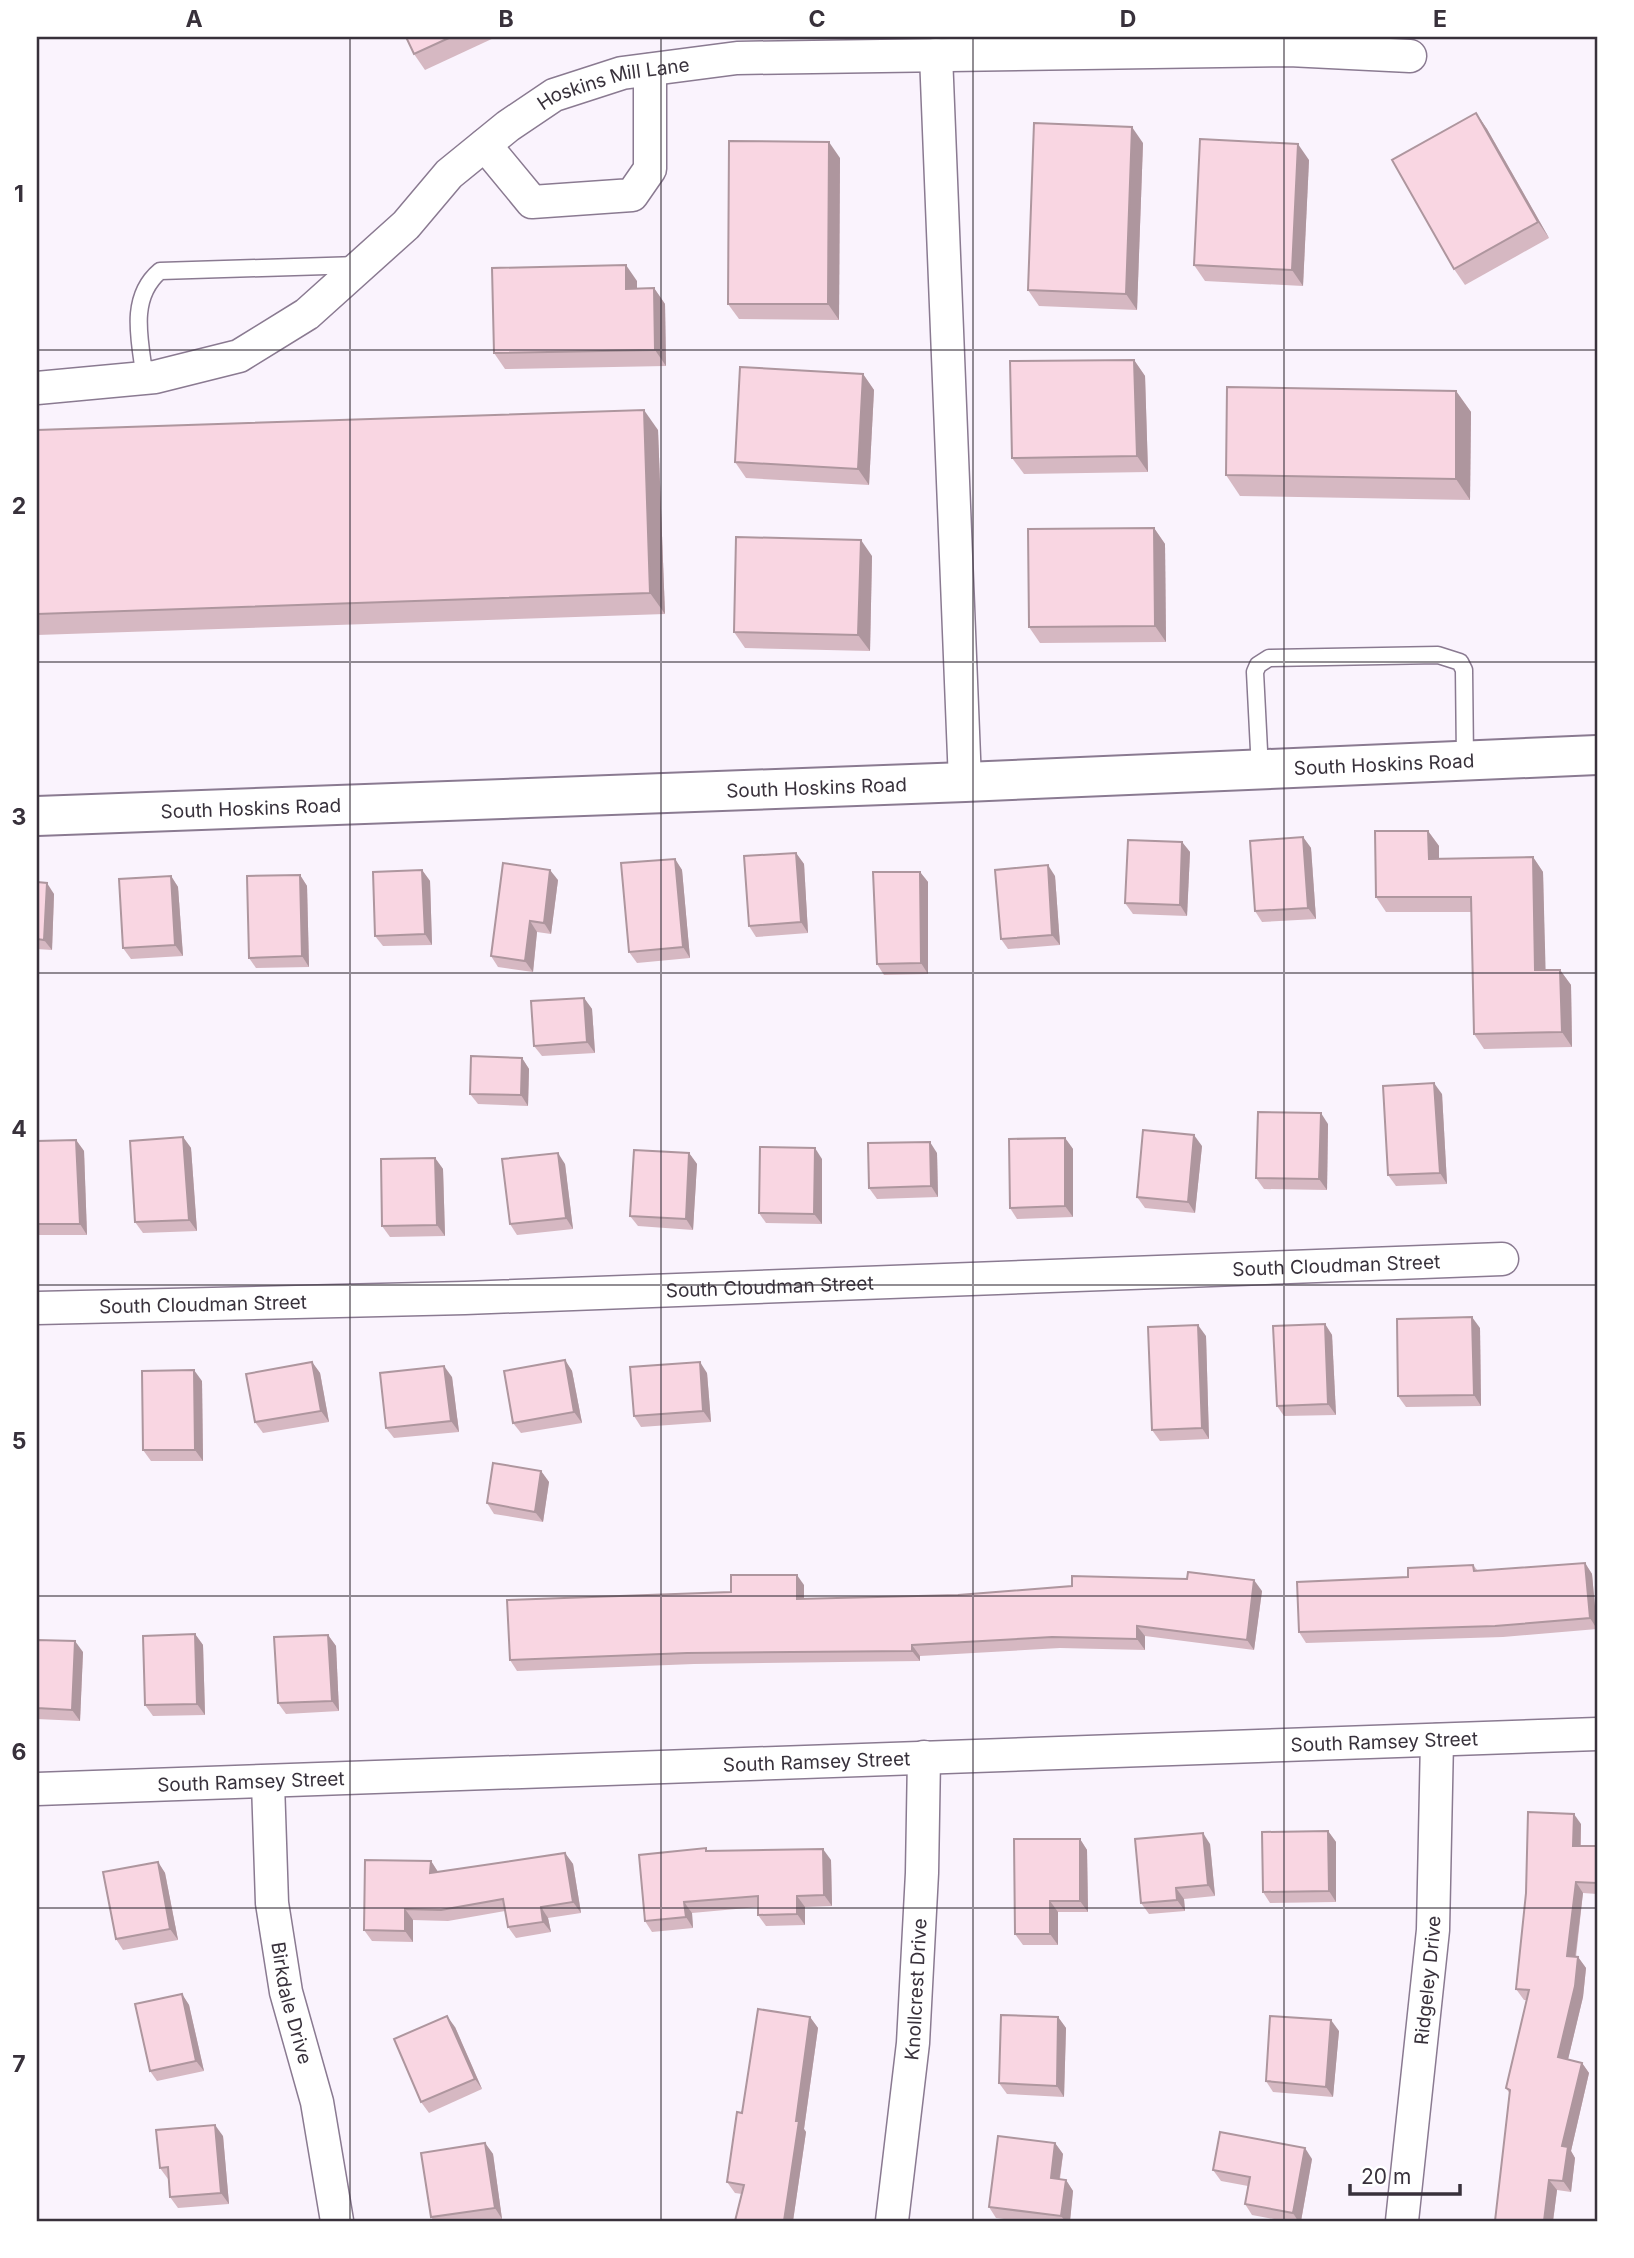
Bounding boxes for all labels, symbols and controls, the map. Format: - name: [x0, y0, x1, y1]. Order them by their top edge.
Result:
- text: A: [185, 5, 203, 33]
- text: B: [498, 5, 514, 33]
- text: C: [808, 5, 826, 33]
- text: D: [1120, 5, 1136, 33]
- text: E: [1433, 5, 1447, 33]
- street label: Hoskins Mill Lane: [533, 53, 691, 115]
- text: 1: [14, 180, 24, 208]
- text: 2: [12, 492, 26, 520]
- street label: South Hoskins Road: [1293, 749, 1475, 779]
- street label: South Hoskins Road: [726, 773, 907, 802]
- street label: South Hoskins Road: [160, 793, 342, 823]
- text: 3: [12, 803, 26, 831]
- text: 4: [11, 1115, 27, 1143]
- street label: South Cloudman Street: [1232, 1250, 1441, 1281]
- street label: South Cloudman Street: [665, 1271, 874, 1302]
- street label: South Cloudman Street: [99, 1290, 307, 1318]
- text: 5: [12, 1427, 26, 1455]
- street label: South Ramsey Street: [1290, 1727, 1478, 1756]
- text: 6: [12, 1738, 26, 1766]
- street label: South Ramsey Street: [722, 1747, 911, 1776]
- street label: South Ramsey Street: [157, 1767, 345, 1796]
- street label: Ridgeley Drive: [1409, 1916, 1445, 2046]
- street label: Knollcrest Drive: [900, 1918, 931, 2062]
- street label: Birkdale Drive: [267, 1940, 317, 2067]
- text: 7: [12, 2050, 26, 2078]
- scale bar: [1350, 2153, 1461, 2197]
- text: 20 m: [1361, 2164, 1411, 2189]

